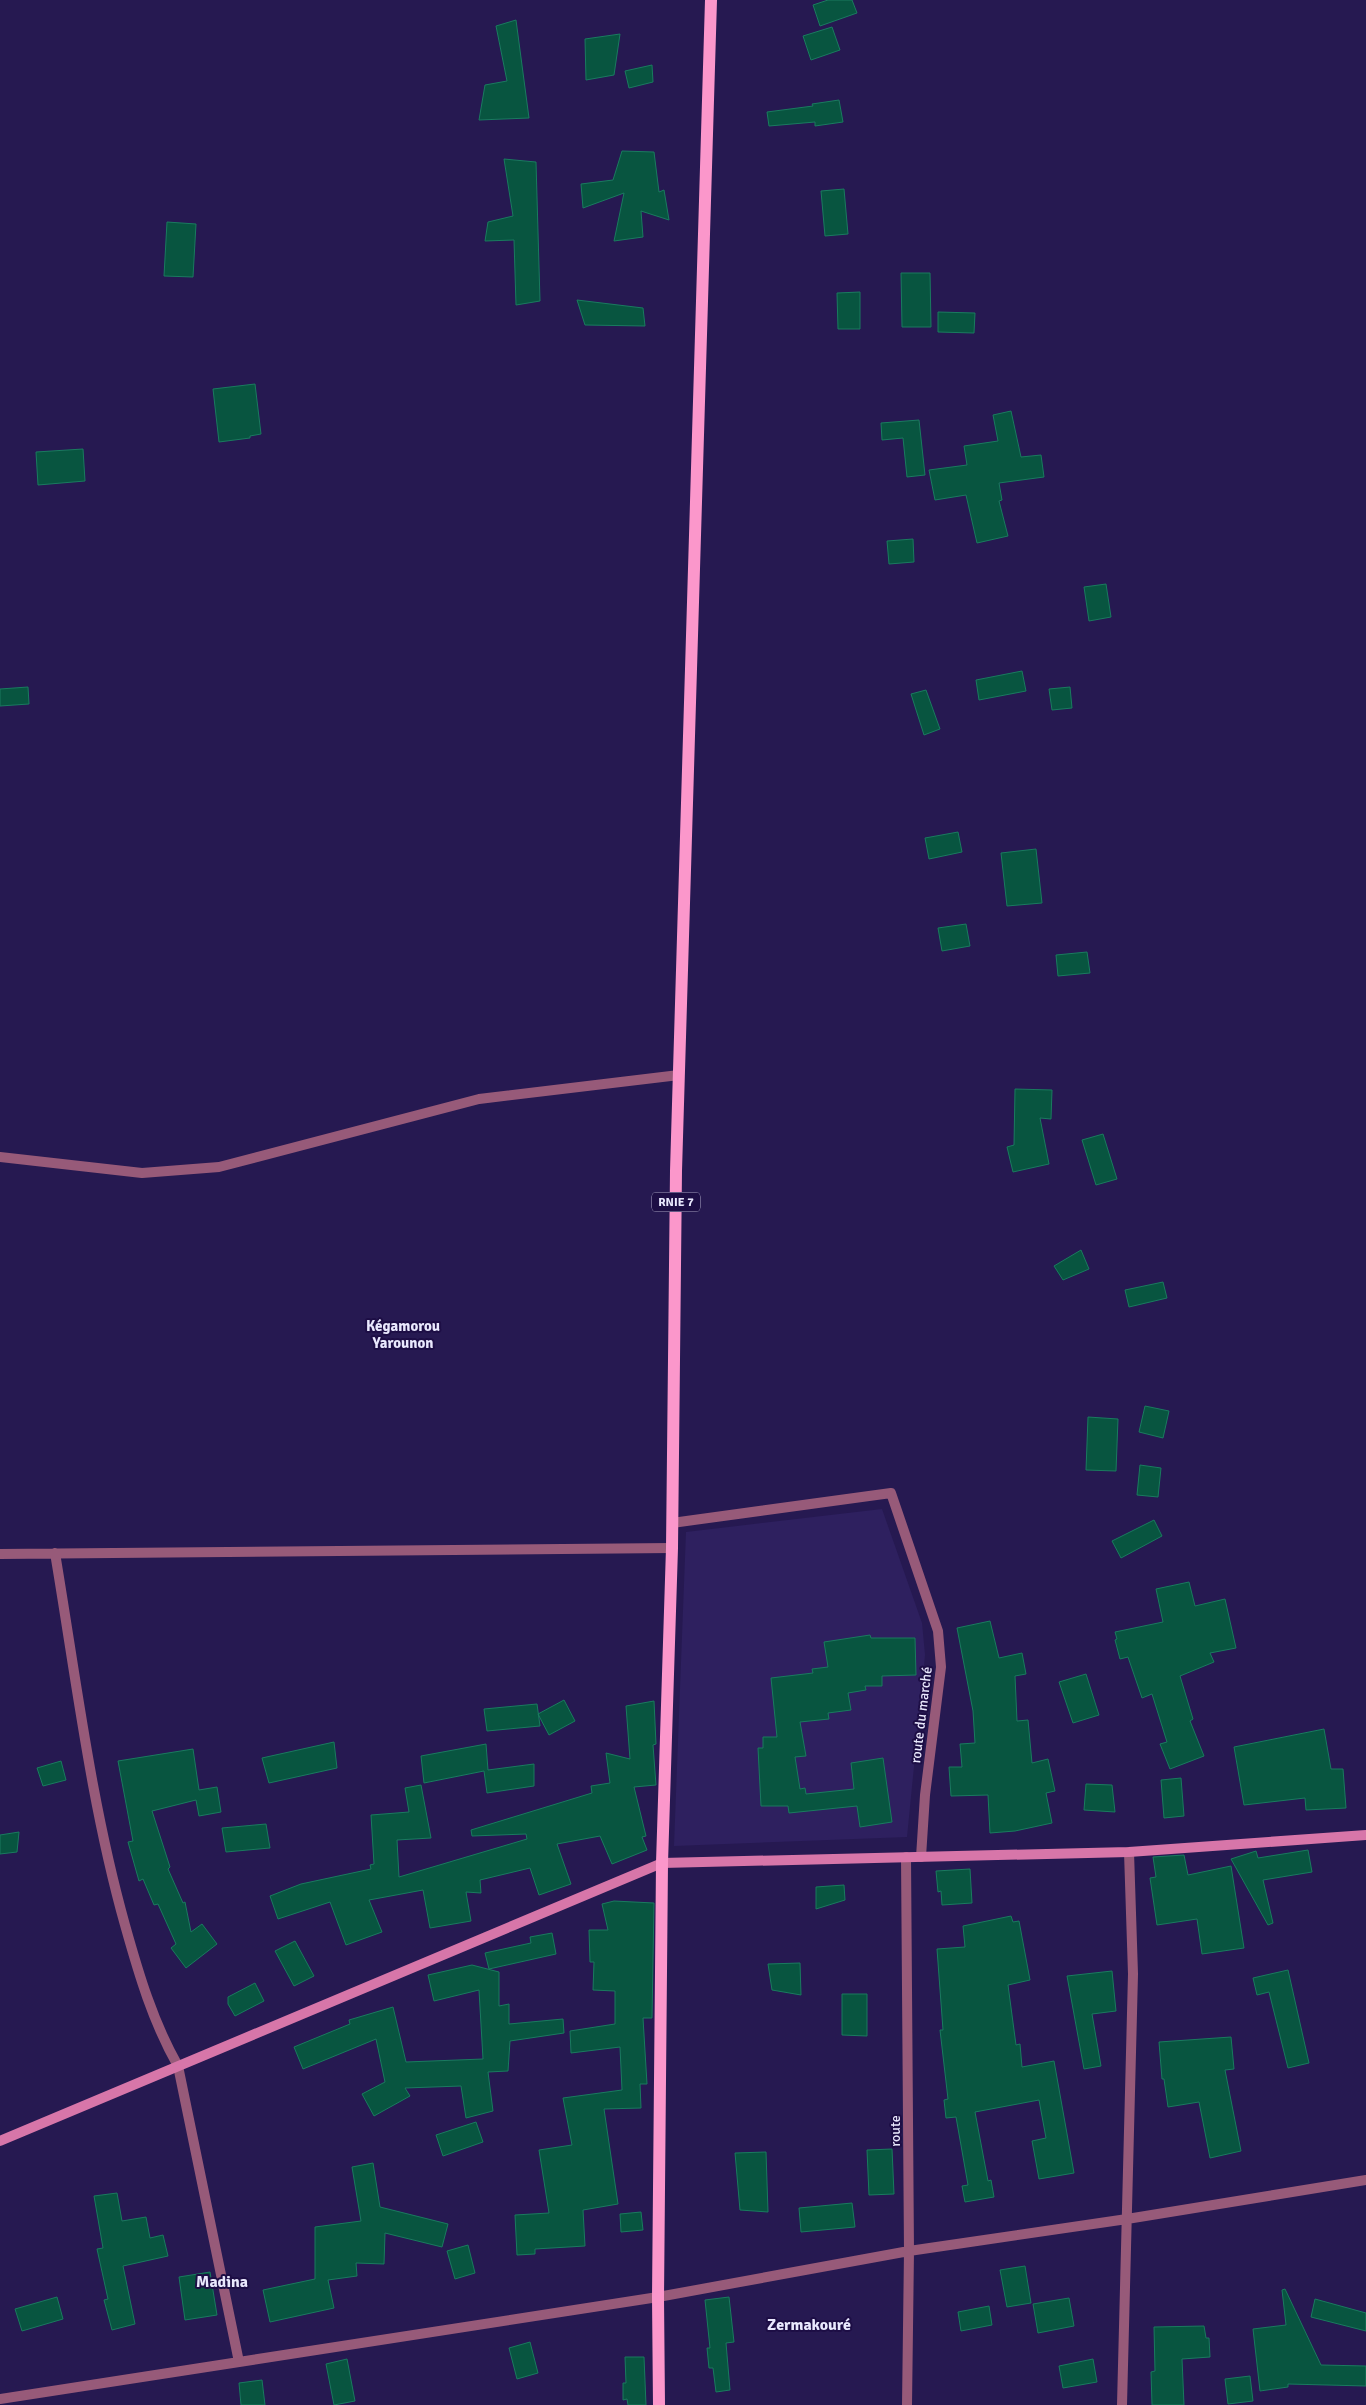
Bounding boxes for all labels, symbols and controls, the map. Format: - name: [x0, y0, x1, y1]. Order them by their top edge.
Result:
- road number: RNIE 7: [652, 1192, 700, 1212]
- district label: Kégamorou Yarounon: [366, 1317, 440, 1352]
- street label: route du marché: [907, 1666, 936, 1764]
- street label: route: [887, 2115, 904, 2147]
- district label: Madina: [196, 2272, 248, 2292]
- district label: Zermakouré: [767, 2315, 851, 2335]

